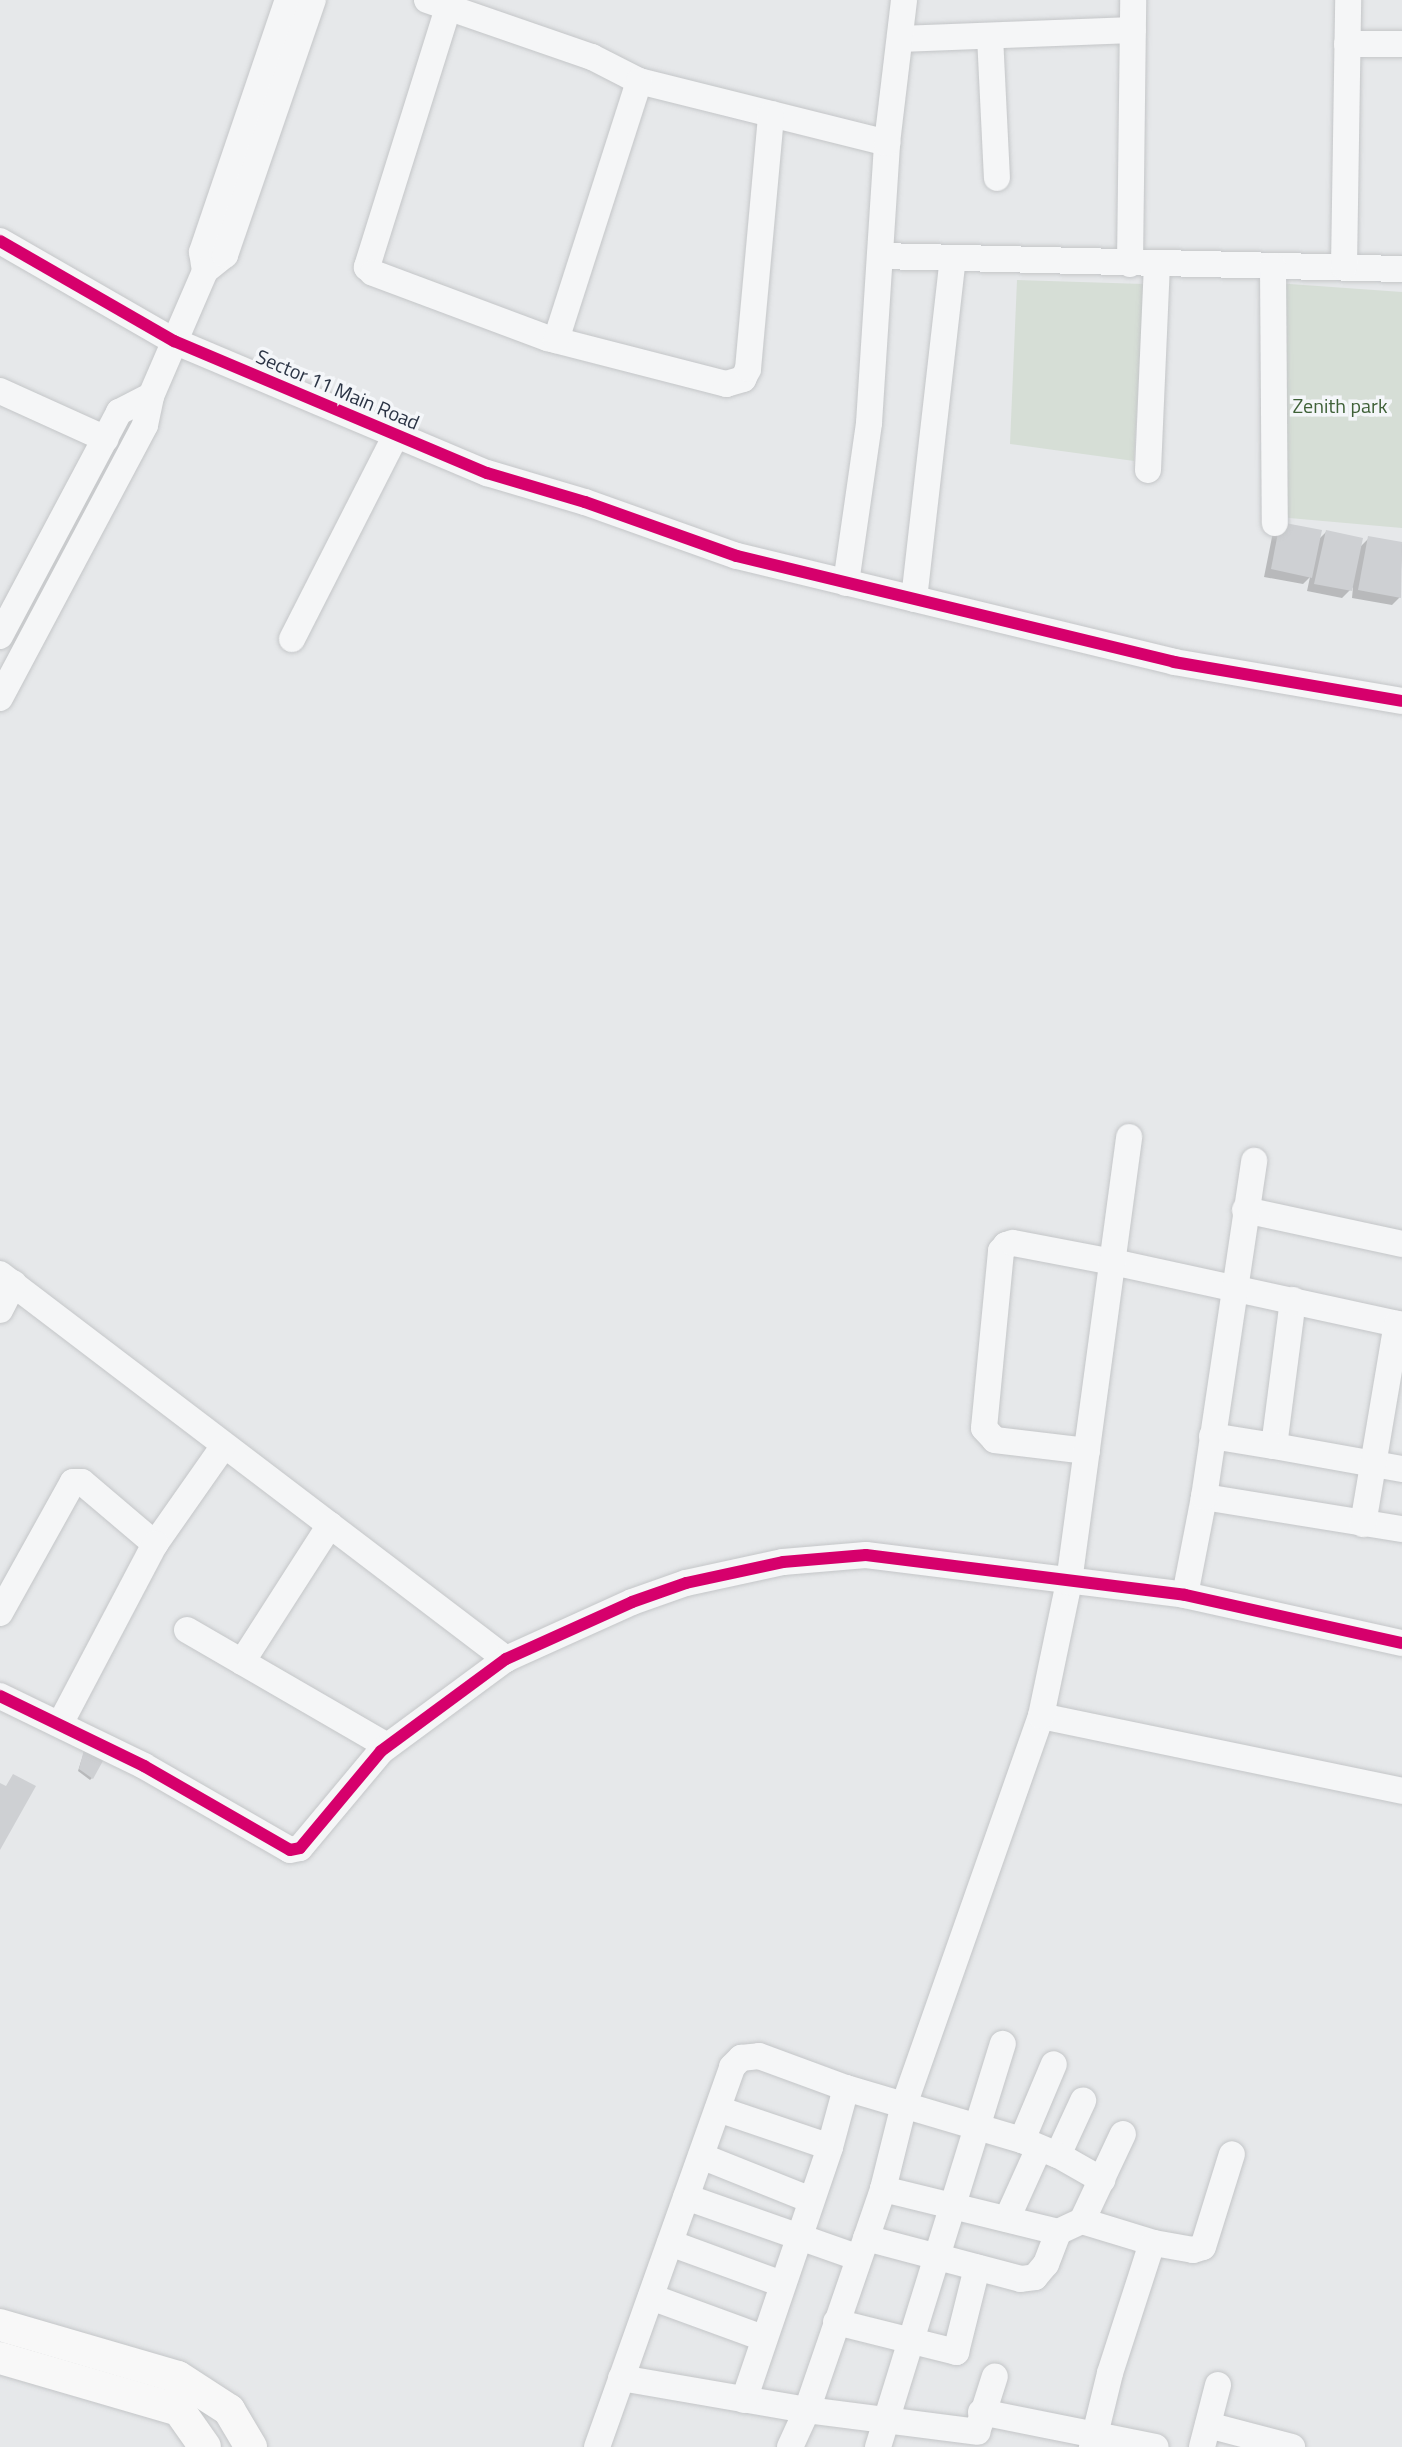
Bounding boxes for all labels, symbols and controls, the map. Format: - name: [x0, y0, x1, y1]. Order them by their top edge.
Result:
- street label: Sector 11 Main Road: [253, 344, 423, 434]
- park label: Zenith park: [1293, 393, 1387, 417]

